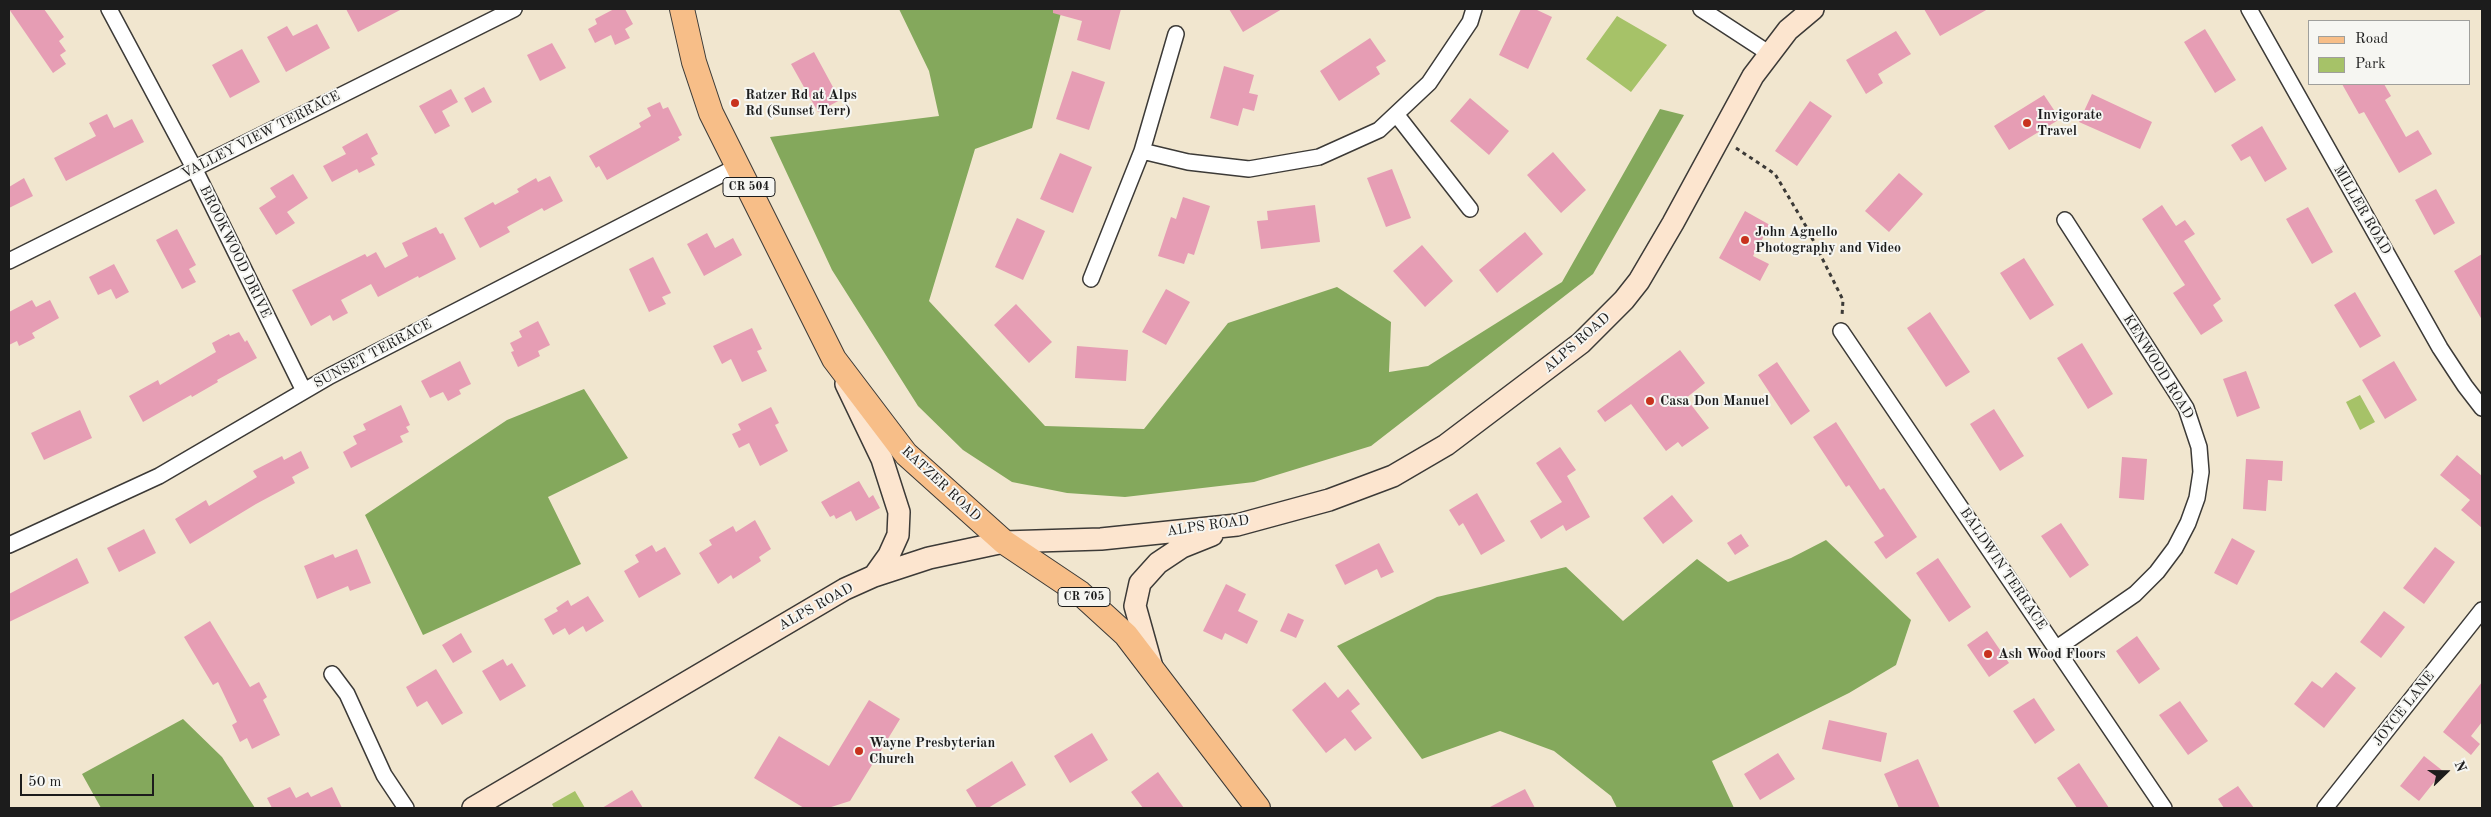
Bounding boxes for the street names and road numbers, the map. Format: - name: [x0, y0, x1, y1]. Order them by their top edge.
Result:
- street label: VALLEY VIEW TERRACE: [179, 88, 343, 182]
- street label: MILLER ROAD: [2330, 162, 2394, 258]
- road number: CR 504: [723, 178, 775, 196]
- street label: BROOKWOOD DRIVE: [196, 183, 274, 321]
- street label: ALPS ROAD: [1540, 310, 1614, 376]
- street label: KENWOOD ROAD: [2119, 312, 2197, 422]
- street label: SUNSET TERRACE: [311, 316, 435, 392]
- street label: RATZER ROAD: [898, 443, 984, 525]
- street label: BALDWIN TERRACE: [1956, 505, 2050, 633]
- street label: ALPS ROAD: [1166, 512, 1250, 540]
- street label: ALPS ROAD: [776, 580, 856, 634]
- road number: CR 705: [1058, 588, 1110, 606]
- street label: JOYCE LANE: [2370, 668, 2438, 750]

